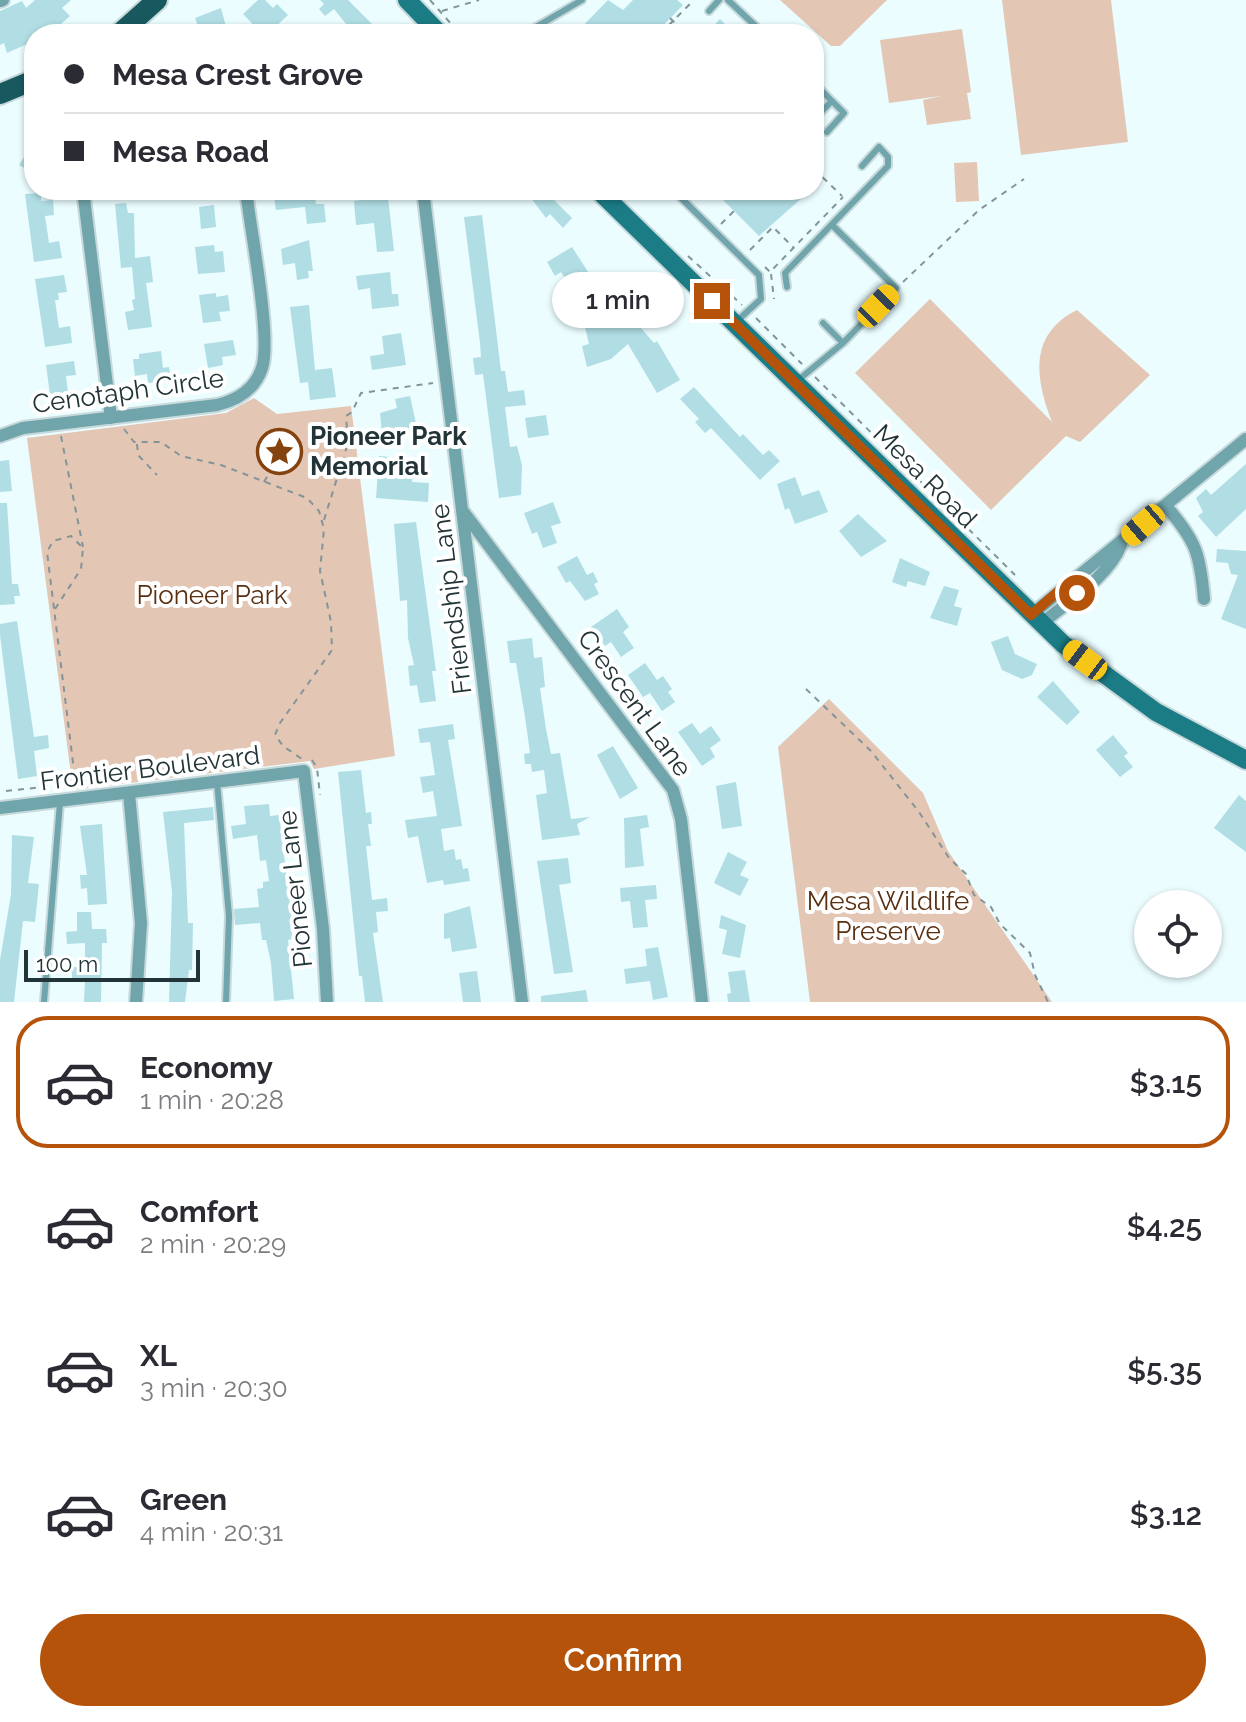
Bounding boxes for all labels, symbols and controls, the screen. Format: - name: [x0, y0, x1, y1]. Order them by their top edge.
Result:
- text: Mesa Crest Grove: [112, 57, 363, 92]
- text: Mesa Road: [112, 134, 269, 169]
- callout: 1 min: [552, 273, 684, 329]
- car: [853, 280, 903, 332]
- route end: [694, 283, 730, 319]
- text: 1 min: [586, 285, 650, 315]
- street label: Cenotaph Circle: [30, 363, 226, 419]
- street label: Mesa Road: [867, 418, 983, 534]
- place label: Pioneer Park Memorial: [310, 421, 467, 481]
- place icon: Pioneer Park Memorial: [255, 427, 303, 475]
- car: [1117, 500, 1169, 550]
- street label: Friendship Lane: [424, 502, 478, 696]
- route start: [1059, 575, 1095, 611]
- park label: Pioneer Park: [136, 580, 288, 610]
- street label: Crescent Lane: [572, 624, 698, 782]
- car: [1059, 636, 1111, 684]
- street label: Frontier Boulevard: [38, 740, 262, 796]
- street label: Pioneer Lane: [272, 809, 318, 969]
- park label: Mesa Wildlife Preserve: [807, 886, 969, 946]
- map controls: [1134, 890, 1222, 978]
- button: locate: [1134, 890, 1222, 978]
- scale bar: [24, 946, 200, 982]
- text: 100 m: [36, 951, 98, 977]
- icon: car: [44, 1046, 116, 1118]
- text: Economy: [140, 1050, 273, 1085]
- text: $3.15: [1130, 1065, 1202, 1100]
- text: 1 min · 20:28: [140, 1085, 284, 1115]
- icon: car: [44, 1190, 116, 1262]
- text: Comfort: [140, 1194, 259, 1229]
- text: $4.25: [1127, 1209, 1202, 1244]
- text: 2 min · 20:29: [140, 1229, 286, 1259]
- icon: car: [44, 1334, 116, 1406]
- text: XL: [140, 1338, 177, 1373]
- text: $5.35: [1127, 1353, 1202, 1388]
- text: 3 min · 20:30: [140, 1373, 288, 1403]
- icon: car: [44, 1478, 116, 1550]
- text: Green: [140, 1482, 227, 1517]
- text: $3.12: [1130, 1497, 1202, 1532]
- text: 4 min · 20:31: [140, 1517, 283, 1547]
- button: Confirm: [40, 1614, 1206, 1706]

